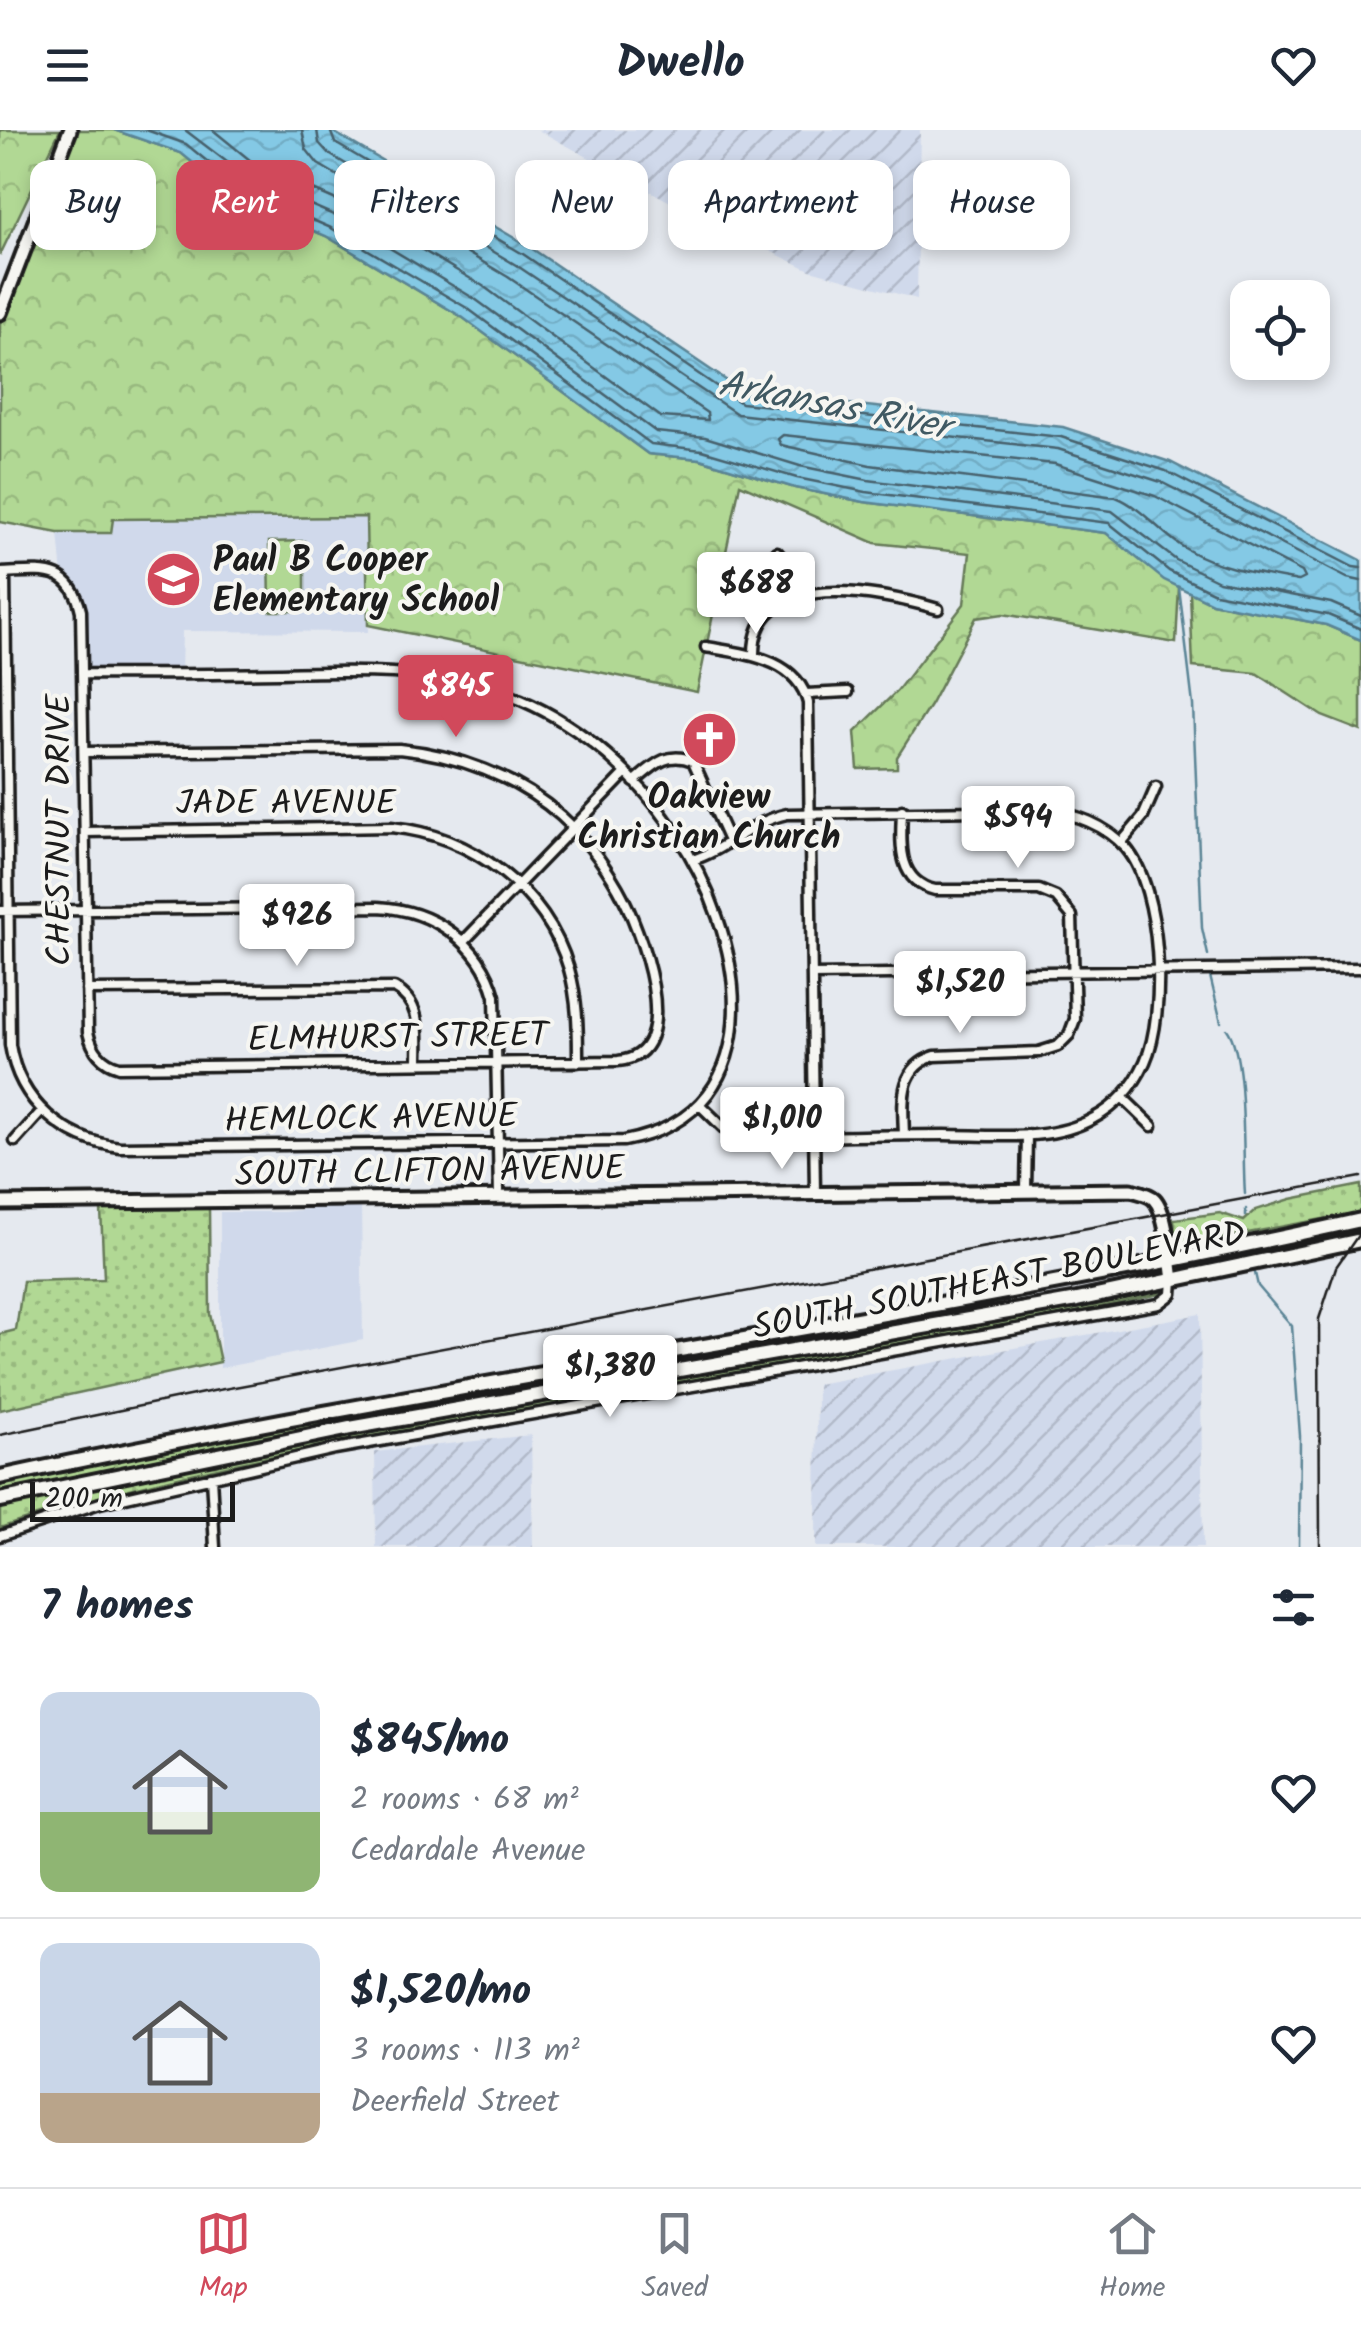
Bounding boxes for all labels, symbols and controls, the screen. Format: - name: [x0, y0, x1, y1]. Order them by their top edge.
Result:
- text: Dwello: [616, 29, 745, 101]
- icon: menu: [40, 38, 95, 93]
- icon: heart: [1266, 38, 1321, 93]
- chip: Buy: [30, 160, 156, 250]
- chip: Rent: [176, 160, 314, 250]
- chip: Filters: [334, 160, 495, 250]
- chip: New: [515, 160, 648, 250]
- chip: Apartment: [668, 160, 893, 250]
- chip: House: [913, 160, 1070, 250]
- map controls: [1230, 280, 1330, 380]
- button: locate: [1230, 280, 1330, 380]
- water label: Arkansas River: [713, 355, 961, 460]
- place label: Paul B Cooper Elementary School: [213, 534, 500, 630]
- school or university icon: Paul B Cooper Elementary School: [144, 549, 204, 609]
- pin: $688: [697, 552, 815, 637]
- text: $688: [719, 559, 793, 610]
- pin: $845: [397, 655, 515, 740]
- text: $845: [420, 662, 492, 713]
- street label: CHESTNUT DRIVE: [33, 692, 89, 966]
- church icon: Oakview Christian Church: [679, 710, 739, 770]
- place label: Oakview Christian Church: [578, 771, 840, 867]
- street label: JADE AVENUE: [176, 777, 398, 833]
- pin: $594: [959, 786, 1077, 871]
- text: $594: [984, 793, 1052, 844]
- pin: $926: [238, 884, 356, 969]
- text: $926: [261, 891, 333, 942]
- pin: $1,520: [879, 951, 1041, 1036]
- text: $1,520: [916, 958, 1004, 1009]
- street label: ELMHURST STREET: [247, 1008, 552, 1070]
- pin: $1,010: [701, 1087, 863, 1172]
- street label: HEMLOCK AVENUE: [224, 1089, 520, 1151]
- text: $1,010: [742, 1094, 822, 1145]
- street label: SOUTH CLIFTON AVENUE: [235, 1142, 627, 1204]
- street label: SOUTH SOUTHEAST BOULEVARD: [749, 1207, 1251, 1357]
- pin: $1,380: [529, 1335, 691, 1420]
- text: $1,380: [565, 1342, 655, 1393]
- scale bar: [30, 1477, 235, 1522]
- text: 200 m: [45, 1477, 123, 1522]
- text: 7 homes: [40, 1574, 193, 1641]
- icon: filters: [1266, 1580, 1321, 1635]
- text: $845/mo: [350, 1708, 509, 1775]
- icon: home: [120, 1732, 240, 1852]
- icon: heart: [1266, 1765, 1321, 1820]
- text: 2 rooms · 68 m²: [350, 1775, 579, 1826]
- text: Cedardale Avenue: [350, 1826, 585, 1877]
- text: $1,520/mo: [350, 1959, 531, 2026]
- icon: home: [120, 1983, 240, 2103]
- icon: heart: [1266, 2016, 1321, 2071]
- text: 3 rooms · 113 m²: [350, 2026, 580, 2077]
- text: Deerfield Street: [350, 2077, 559, 2128]
- tab: Map: [196, 2206, 251, 2311]
- tab: Saved: [642, 2206, 708, 2311]
- tab: Home: [1099, 2206, 1165, 2311]

